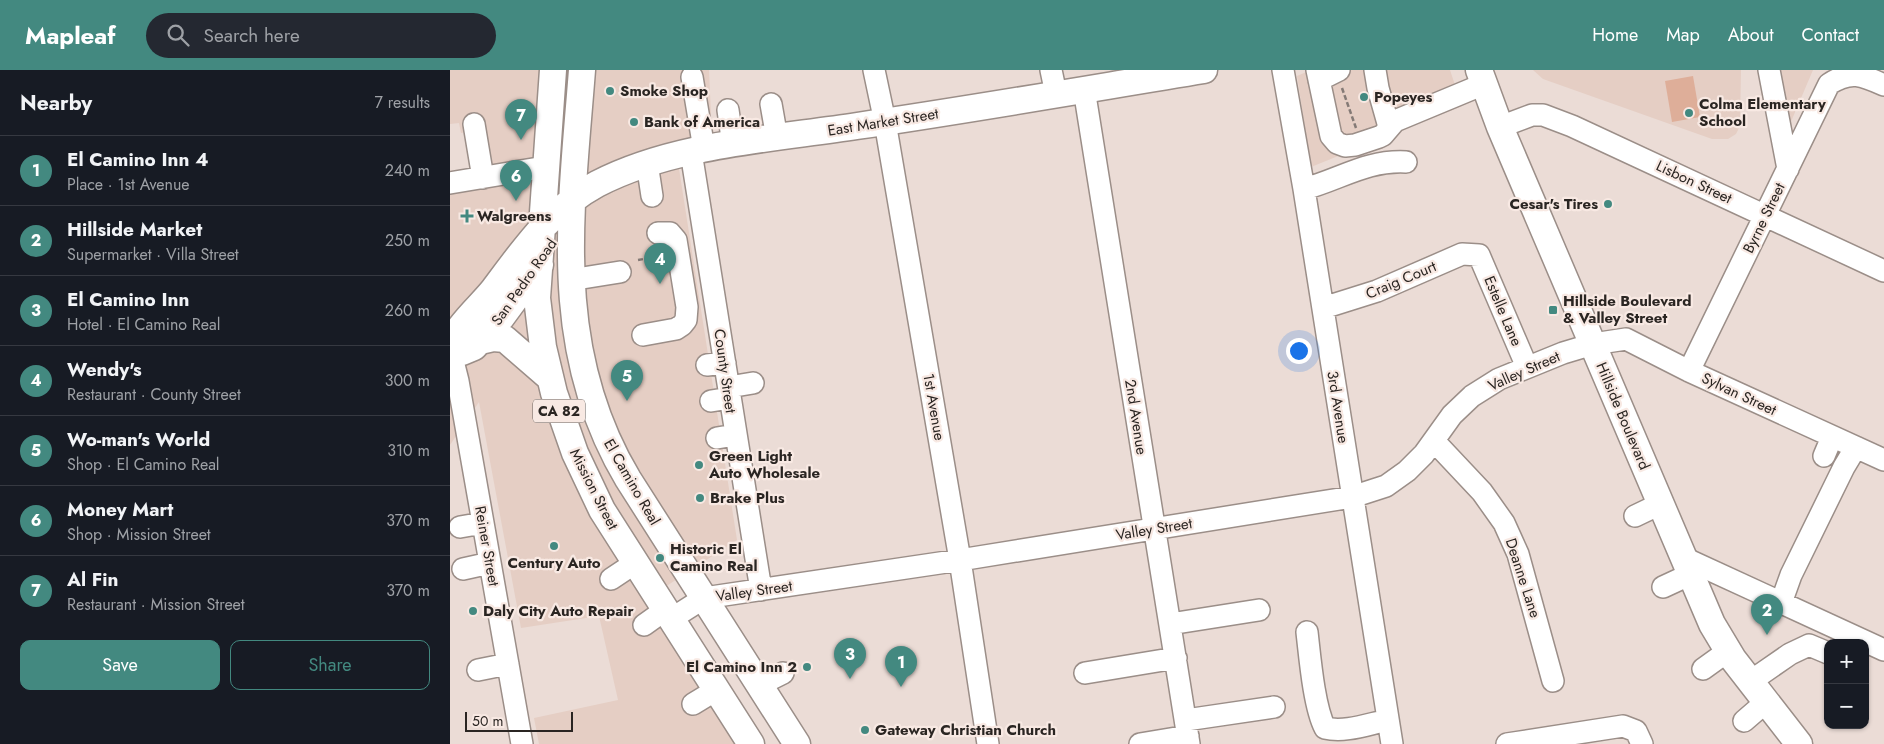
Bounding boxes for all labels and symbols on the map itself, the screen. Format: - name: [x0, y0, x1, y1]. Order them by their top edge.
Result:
- place label: Smoke Shop: [620, 80, 708, 102]
- marker: Smoke Shop: [604, 85, 616, 97]
- place label: Popeyes: [1374, 86, 1433, 108]
- marker: Popeyes: [1358, 91, 1370, 103]
- place label: Colma Elementary School: [1699, 93, 1826, 132]
- pin: 7: [505, 99, 537, 140]
- street label: East Market Street: [826, 102, 940, 142]
- marker: Colma Elementary School: [1683, 107, 1695, 119]
- place label: Bank of America: [644, 111, 760, 133]
- marker: Bank of America: [628, 116, 640, 128]
- street label: Lisbon Street: [1652, 155, 1736, 209]
- pin: 6: [500, 160, 532, 201]
- street label: Byrne Street: [1737, 179, 1791, 257]
- place label: Cesar's Tires: [1509, 193, 1598, 215]
- marker: Cesar's Tires: [1602, 198, 1614, 210]
- place label: Walgreens: [477, 205, 552, 227]
- marker: Walgreens: [461, 210, 473, 222]
- street label: San Pedro Road: [486, 234, 562, 330]
- pin: 4: [644, 243, 676, 284]
- street label: Craig Court: [1362, 255, 1440, 305]
- street label: Estelle Lane: [1478, 272, 1528, 350]
- place label: Hillside Boulevard & Valley Street: [1563, 290, 1692, 329]
- marker: Hillside Boulevard & Valley Street: [1547, 304, 1559, 316]
- street label: County Street: [708, 328, 742, 415]
- your location: [1286, 338, 1312, 364]
- street label: Valley Street: [1484, 345, 1564, 397]
- street label: Hillside Boulevard: [1590, 359, 1656, 473]
- pin: 5: [611, 360, 643, 401]
- street label: Sylvan Street: [1698, 367, 1780, 421]
- street label: 3rd Avenue: [1321, 369, 1355, 445]
- street label: 1st Avenue: [917, 372, 951, 442]
- street label: 2nd Avenue: [1119, 378, 1153, 457]
- road number: CA 82: [533, 400, 585, 422]
- street label: El Camino Real: [598, 435, 666, 529]
- street label: Mission Street: [564, 445, 624, 534]
- place label: Green Light Auto Wholesale: [708, 445, 820, 484]
- marker: Green Light Auto Wholesale: [693, 459, 705, 471]
- place label: Brake Plus: [710, 487, 785, 509]
- marker: Brake Plus: [694, 492, 706, 504]
- street label: Reiner Street: [469, 504, 505, 588]
- street label: Valley Street: [1114, 512, 1194, 546]
- street label: Deanne Lane: [1500, 535, 1546, 621]
- place label: Historic El Camino Real: [670, 538, 757, 577]
- marker: Century Auto: [548, 540, 560, 552]
- place label: Century Auto: [507, 552, 601, 574]
- marker: Historic El Camino Real: [654, 552, 666, 564]
- street label: Valley Street: [714, 575, 794, 607]
- pin: 2: [1751, 594, 1783, 635]
- place label: Daly City Auto Repair: [483, 600, 634, 622]
- marker: Daly City Auto Repair: [467, 605, 479, 617]
- pin: 3: [834, 638, 866, 679]
- pin: 1: [885, 646, 917, 687]
- place label: El Camino Inn 2: [686, 656, 797, 678]
- marker: El Camino Inn 2: [801, 661, 813, 673]
- scale bar: [465, 709, 572, 732]
- place label: Gateway Christian Church: [875, 719, 1056, 741]
- marker: Gateway Christian Church: [859, 724, 871, 736]

